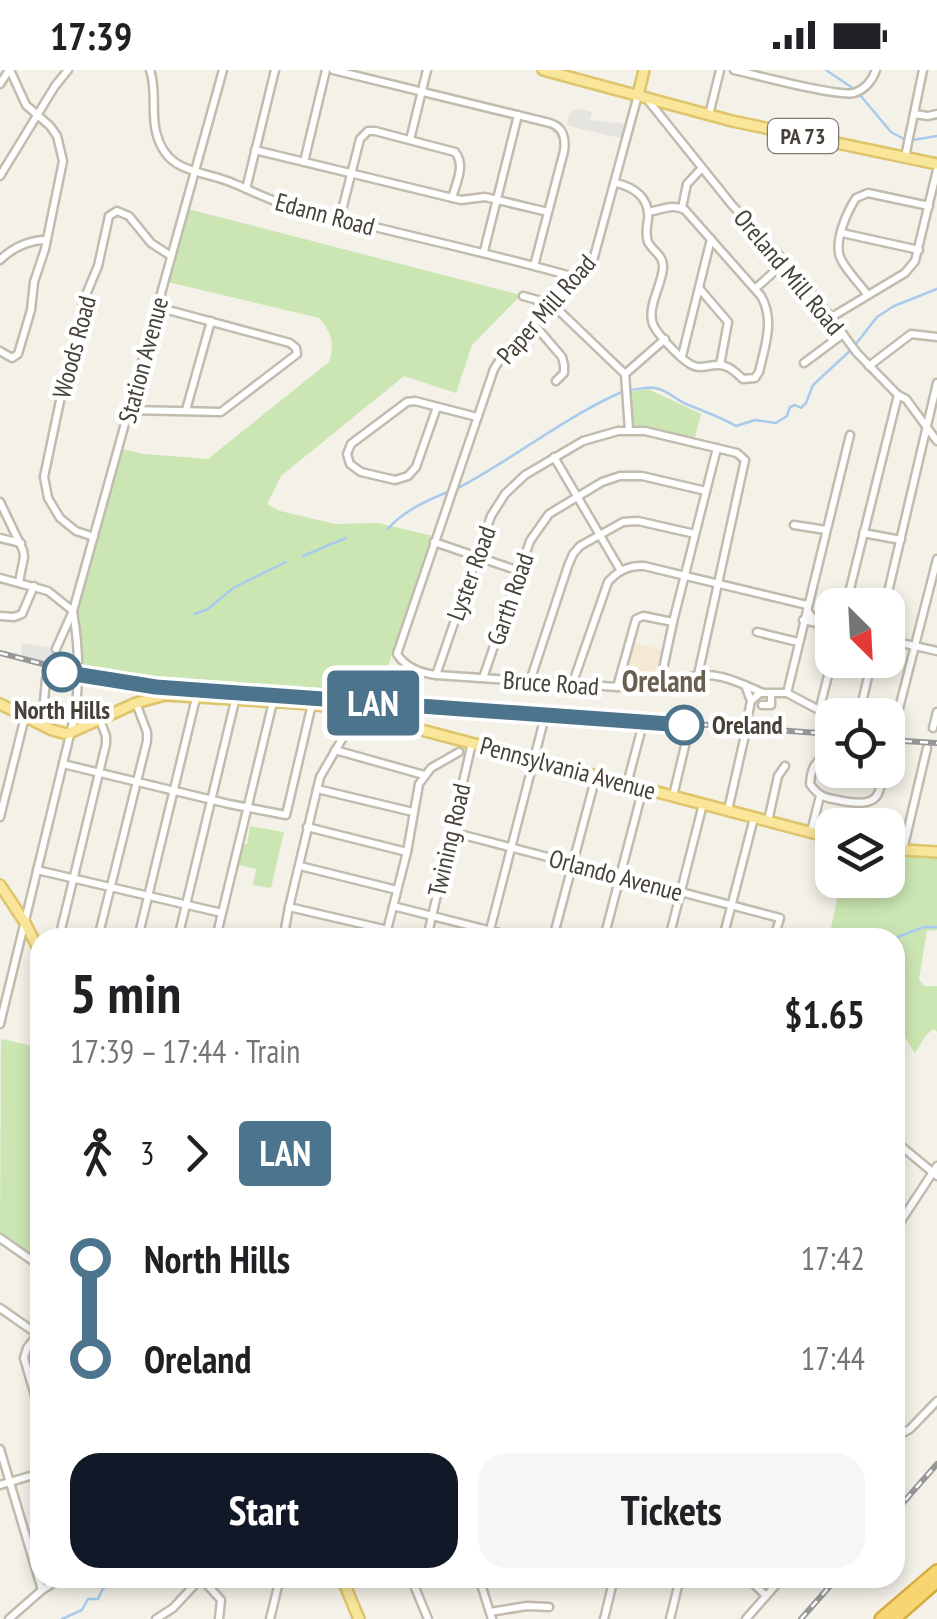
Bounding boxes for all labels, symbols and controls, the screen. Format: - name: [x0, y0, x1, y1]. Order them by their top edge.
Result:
- text: 17:39: [50, 11, 132, 60]
- road number: PA 73: [768, 119, 838, 153]
- street label: Edann Road: [272, 185, 378, 243]
- street label: Oreland Mill Road: [727, 202, 851, 342]
- street label: Paper Mill Road: [490, 248, 602, 370]
- street label: Woods Road: [45, 292, 103, 402]
- street label: Station Avenue: [111, 293, 175, 427]
- street label: Lyster Road: [439, 521, 503, 625]
- street label: Garth Road: [479, 549, 541, 649]
- north arrow: [815, 588, 905, 678]
- map controls: [815, 588, 905, 898]
- marker: North Hills: [43, 653, 81, 691]
- district label: Oreland: [622, 661, 706, 700]
- street label: Bruce Road: [502, 664, 600, 702]
- line badge: LAN: [316, 670, 430, 736]
- text: LAN: [347, 680, 399, 726]
- place label: North Hills: [14, 694, 110, 726]
- button: locate: [815, 698, 905, 788]
- marker: Oreland: [665, 706, 703, 744]
- place label: Oreland: [712, 709, 783, 741]
- street label: Pennsylvania Avenue: [477, 729, 659, 807]
- street label: Twining Road: [420, 780, 478, 900]
- button: layers: [815, 808, 905, 898]
- street label: Orlando Avenue: [546, 842, 686, 908]
- text: 5 min: [70, 957, 181, 1028]
- text: $1.65: [784, 989, 865, 1038]
- text: 17:39 – 17:44 · Train: [70, 1030, 300, 1072]
- icon: walk: [70, 1126, 125, 1181]
- icon: forward: [169, 1126, 224, 1181]
- text: LAN: [259, 1130, 311, 1176]
- text: 3: [140, 1132, 154, 1174]
- text: North Hills: [144, 1234, 290, 1283]
- text: 17:42: [801, 1237, 865, 1279]
- text: Oreland: [144, 1334, 251, 1383]
- text: 17:44: [801, 1337, 865, 1379]
- button: Start: [70, 1453, 458, 1568]
- button: Tickets: [478, 1453, 865, 1568]

